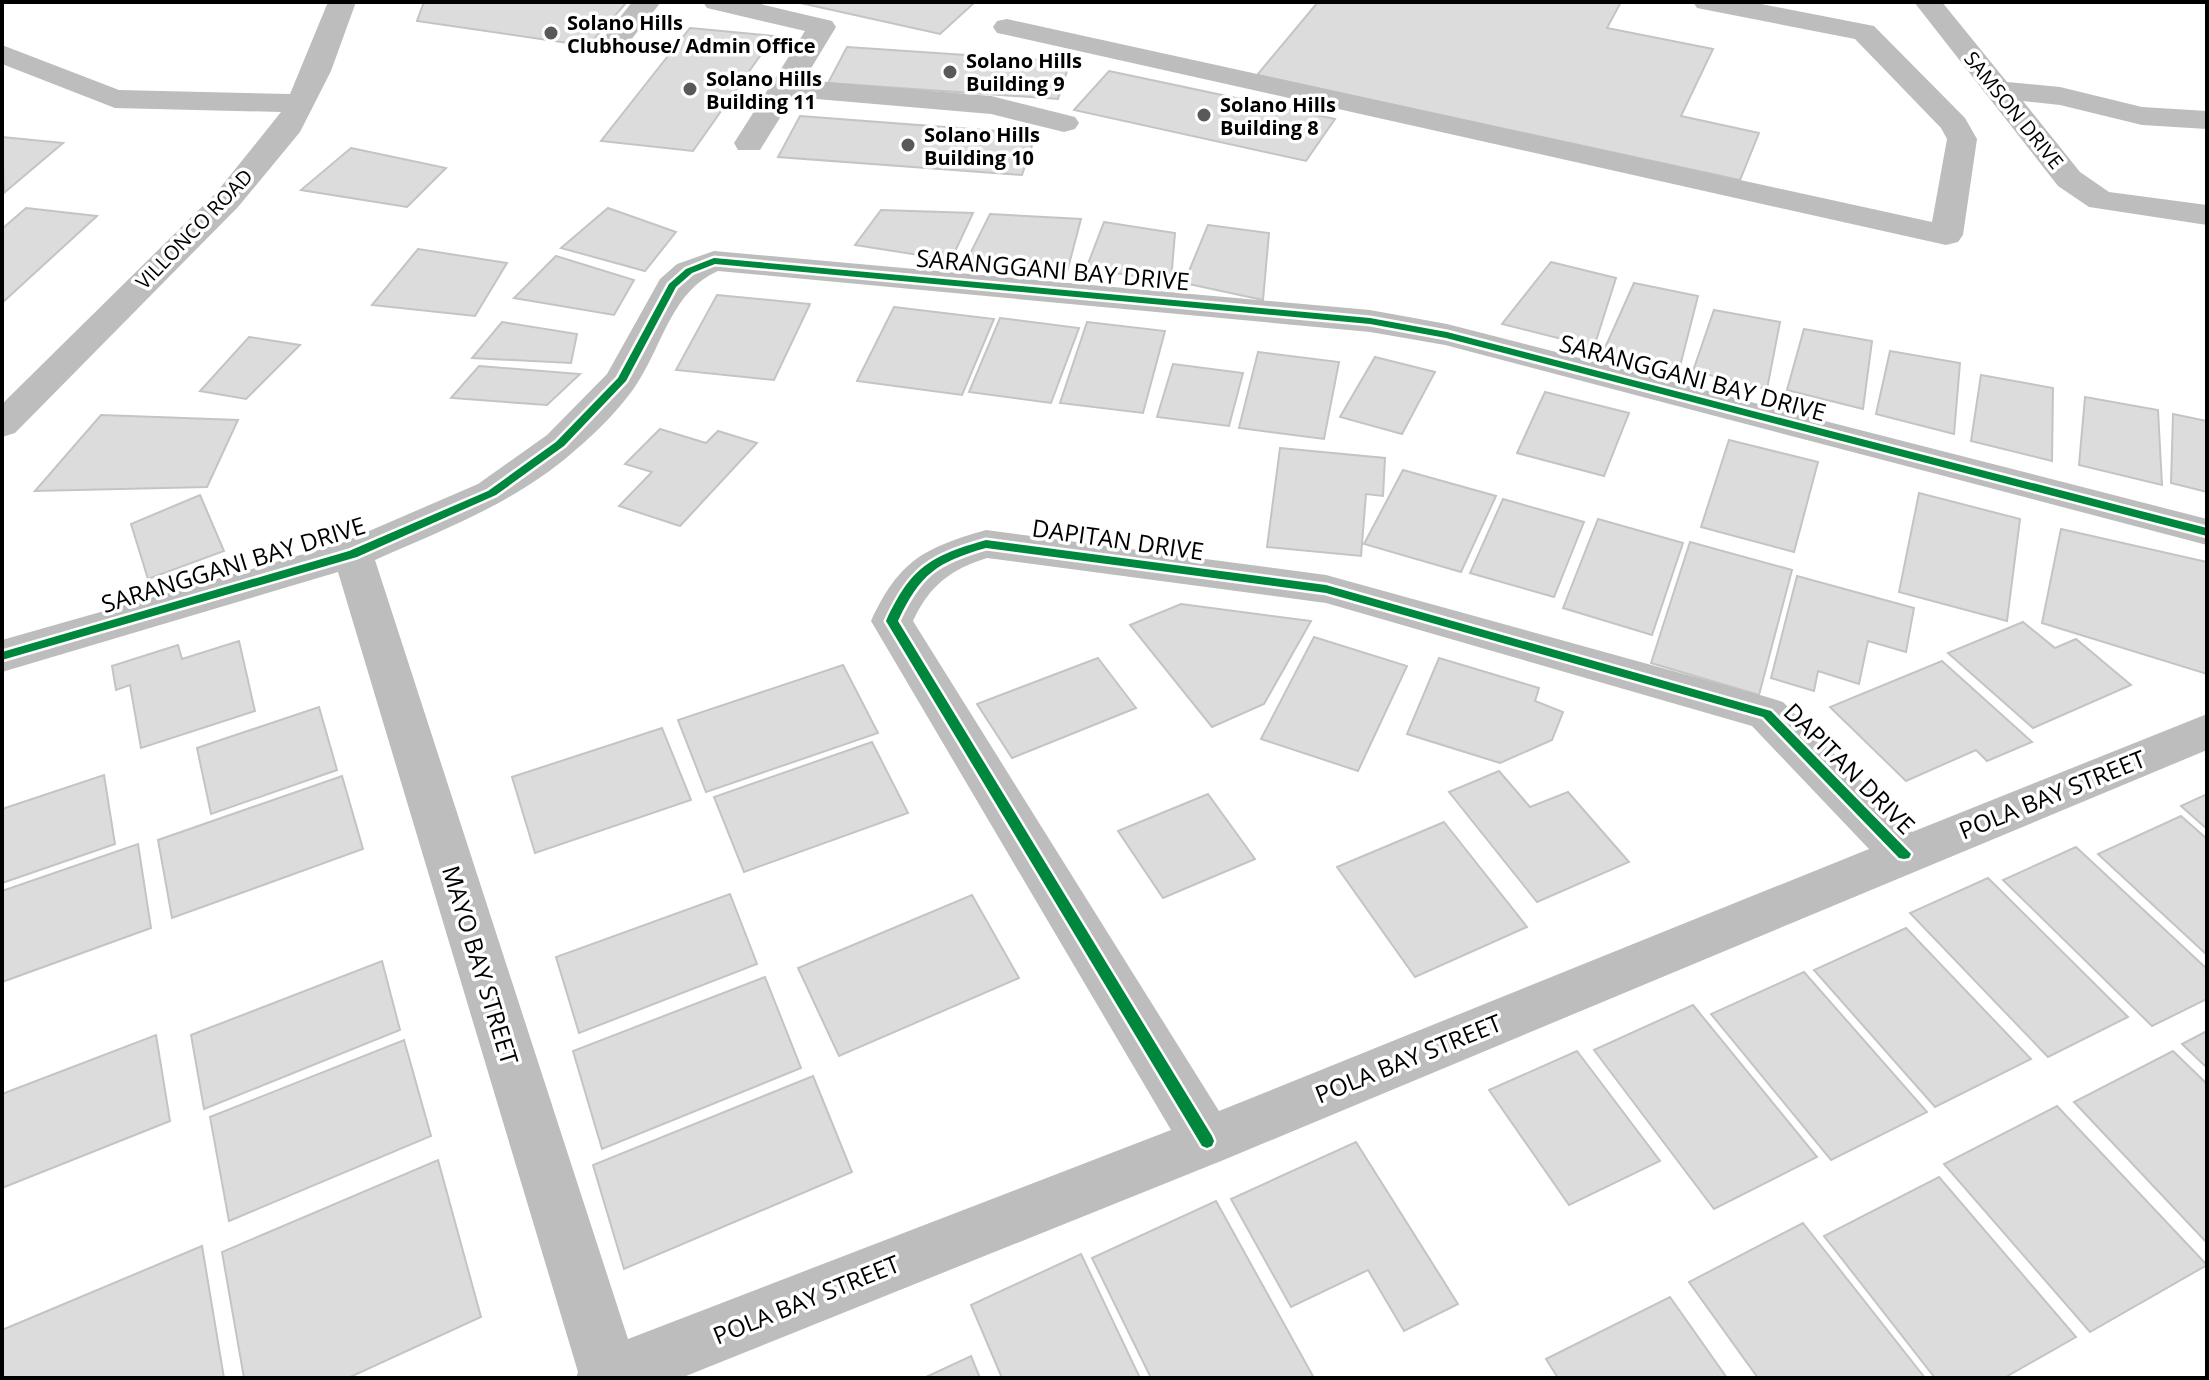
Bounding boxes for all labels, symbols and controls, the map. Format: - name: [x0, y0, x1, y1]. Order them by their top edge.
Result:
- place label: Solano Hills Clubhouse/ Admin Office: [567, 9, 816, 59]
- marker: Solano Hills Clubhouse/ Admin Office: [542, 24, 560, 42]
- street label: SAMSON DRIVE: [1958, 46, 2070, 174]
- place label: Solano Hills Building 9: [966, 47, 1082, 97]
- marker: Solano Hills Building 9: [941, 63, 959, 81]
- place label: Solano Hills Building 11: [706, 65, 822, 115]
- marker: Solano Hills Building 11: [681, 80, 699, 98]
- place label: Solano Hills Building 8: [1220, 91, 1336, 141]
- marker: Solano Hills Building 8: [1195, 106, 1213, 124]
- place label: Solano Hills Building 10: [924, 121, 1040, 171]
- marker: Solano Hills Building 10: [899, 136, 917, 154]
- street label: VILLONCO ROAD: [130, 163, 258, 295]
- street label: SARANGGANI BAY DRIVE: [915, 241, 1191, 297]
- street label: SARANGGANI BAY DRIVE: [1556, 326, 1830, 428]
- street label: SARANGGANI BAY DRIVE: [97, 508, 369, 620]
- street label: DAPITAN DRIVE: [1030, 511, 1206, 567]
- street label: DAPITAN DRIVE: [1777, 695, 1923, 841]
- street label: POLA BAY STREET: [1954, 742, 2150, 846]
- street label: MAYO BAY STREET: [435, 861, 527, 1069]
- street label: POLA BAY STREET: [1310, 1006, 1506, 1110]
- street label: POLA BAY STREET: [708, 1247, 904, 1351]

